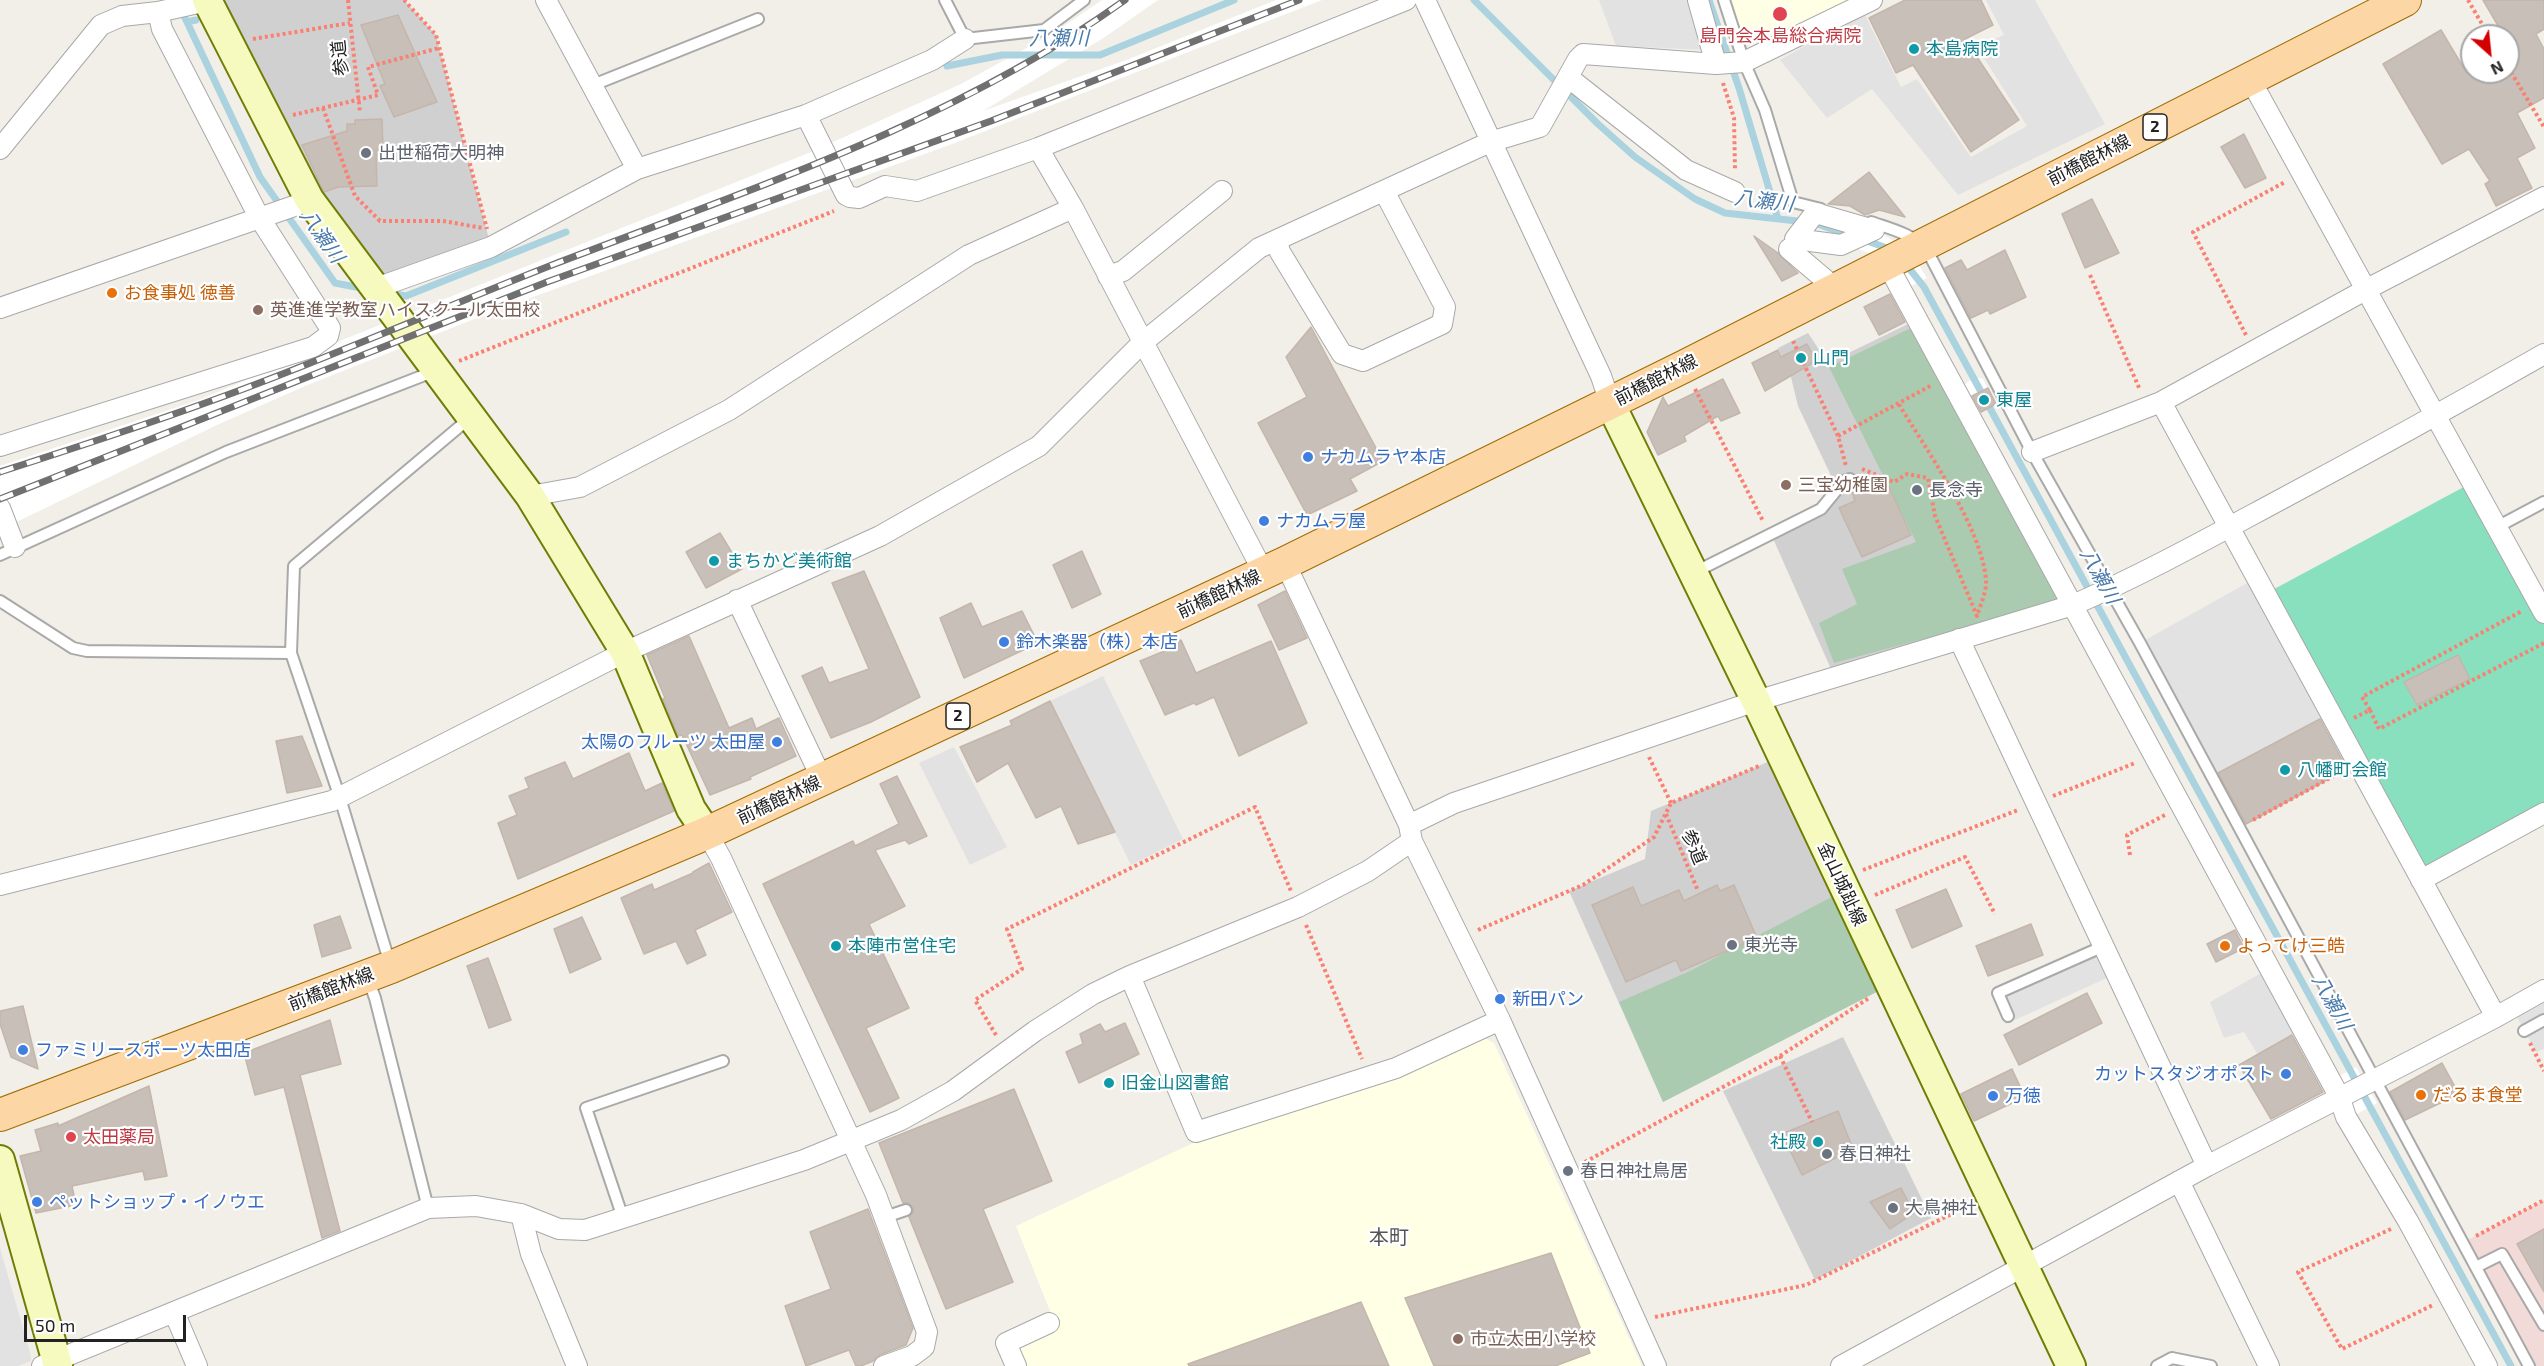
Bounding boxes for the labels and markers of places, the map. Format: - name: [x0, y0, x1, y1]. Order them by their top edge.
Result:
- marker: 島門会本島総合病院: [1771, 5, 1789, 23]
- place label: 島門会本島総合病院: [1699, 25, 1861, 47]
- place label: 本島病院: [1926, 38, 1998, 60]
- marker: 本島病院: [1907, 42, 1921, 56]
- place label: 出世稲荷大明神: [378, 142, 504, 164]
- marker: 出世稲荷大明神: [359, 146, 373, 160]
- place label: お食事処 徳善: [124, 282, 236, 304]
- marker: お食事処 徳善: [105, 286, 119, 300]
- place label: 英進進学教室ハイスクール太田校: [270, 299, 540, 321]
- marker: 英進進学教室ハイスクール太田校: [251, 303, 265, 317]
- place label: 山門: [1813, 347, 1849, 369]
- marker: 山門: [1794, 351, 1808, 365]
- place label: 東屋: [1996, 389, 2032, 411]
- marker: 東屋: [1977, 393, 1991, 407]
- place label: ナカムラヤ本店: [1320, 446, 1446, 468]
- marker: ナカムラヤ本店: [1301, 450, 1315, 464]
- place label: 三宝幼稚園: [1798, 474, 1888, 496]
- marker: 三宝幼稚園: [1779, 478, 1793, 492]
- place label: 長念寺: [1929, 479, 1983, 501]
- marker: 長念寺: [1910, 483, 1924, 497]
- place label: ナカムラ屋: [1276, 510, 1366, 532]
- marker: ナカムラ屋: [1257, 514, 1271, 528]
- place label: まちかど美術館: [726, 550, 852, 572]
- marker: まちかど美術館: [707, 554, 721, 568]
- place label: 鈴木楽器（株）本店: [1016, 631, 1178, 653]
- marker: 鈴木楽器（株）本店: [997, 635, 1011, 649]
- place label: 太陽のフルーツ 太田屋: [581, 731, 765, 753]
- marker: 太陽のフルーツ 太田屋: [770, 735, 784, 749]
- place label: 八幡町会館: [2297, 759, 2387, 781]
- marker: 八幡町会館: [2278, 763, 2292, 777]
- place label: 東光寺: [1744, 934, 1798, 956]
- place label: 本陣市営住宅: [848, 935, 956, 957]
- place label: よってけ三皓: [2237, 935, 2345, 957]
- marker: 東光寺: [1725, 938, 1739, 952]
- marker: 本陣市営住宅: [829, 939, 843, 953]
- marker: よってけ三皓: [2218, 939, 2232, 953]
- place label: 新田パン: [1512, 988, 1584, 1010]
- marker: 新田パン: [1493, 992, 1507, 1006]
- place label: ファミリースポーツ太田店: [35, 1039, 251, 1061]
- marker: ファミリースポーツ太田店: [16, 1043, 30, 1057]
- place label: カットスタジオポスト: [2094, 1063, 2274, 1085]
- marker: カットスタジオポスト: [2279, 1067, 2293, 1081]
- place label: 旧金山図書館: [1121, 1072, 1229, 1094]
- marker: 旧金山図書館: [1102, 1076, 1116, 1090]
- place label: だるま食堂: [2433, 1084, 2523, 1106]
- place label: 万徳: [2005, 1085, 2041, 1107]
- marker: だるま食堂: [2414, 1088, 2428, 1102]
- marker: 万徳: [1986, 1089, 2000, 1103]
- place label: 太田薬局: [83, 1126, 155, 1148]
- marker: 太田薬局: [64, 1130, 78, 1144]
- place label: 社殿: [1770, 1131, 1806, 1153]
- marker: 社殿: [1811, 1135, 1825, 1149]
- place label: 春日神社: [1839, 1143, 1911, 1165]
- marker: 春日神社: [1820, 1147, 1834, 1161]
- place label: 春日神社鳥居: [1580, 1160, 1688, 1182]
- marker: 春日神社鳥居: [1561, 1164, 1575, 1178]
- place label: ペットショップ・イノウエ: [49, 1191, 265, 1213]
- marker: ペットショップ・イノウエ: [30, 1195, 44, 1209]
- place label: 大鳥神社: [1905, 1197, 1977, 1219]
- marker: 大鳥神社: [1886, 1201, 1900, 1215]
- place label: 市立太田小学校: [1470, 1328, 1596, 1350]
- marker: 市立太田小学校: [1451, 1332, 1465, 1346]

